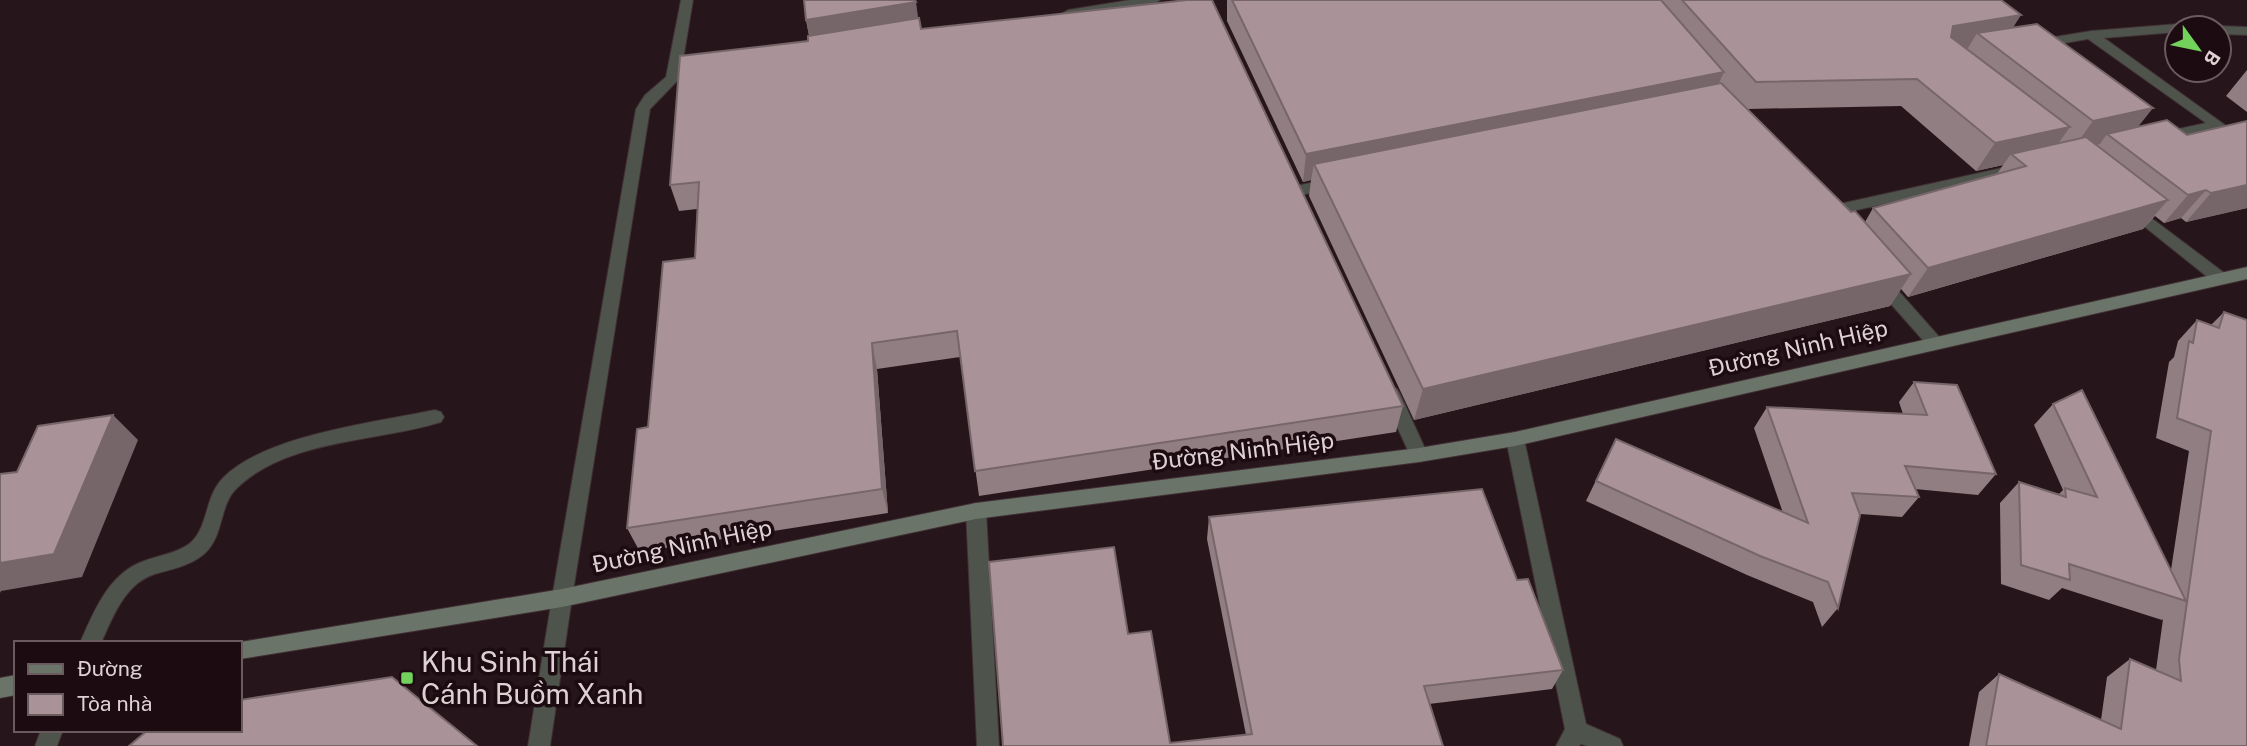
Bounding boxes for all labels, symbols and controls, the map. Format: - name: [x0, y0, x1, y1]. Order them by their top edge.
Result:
- north arrow: [2163, 14, 2233, 84]
- text: B: [2199, 47, 2225, 70]
- street label: Đường Ninh Hiệp: [1706, 314, 1890, 381]
- street label: Đường Ninh Hiệp: [1150, 426, 1335, 475]
- street label: Đường Ninh Hiệp: [590, 513, 774, 578]
- legend: [14, 641, 242, 732]
- place label: Khu Sinh Thái Cánh Buồm Xanh: [421, 645, 644, 710]
- text: Đường: [77, 656, 143, 681]
- marker: Khu Sinh Thái Cánh Buồm Xanh: [399, 670, 415, 686]
- text: Tòa nhà: [77, 691, 152, 716]

